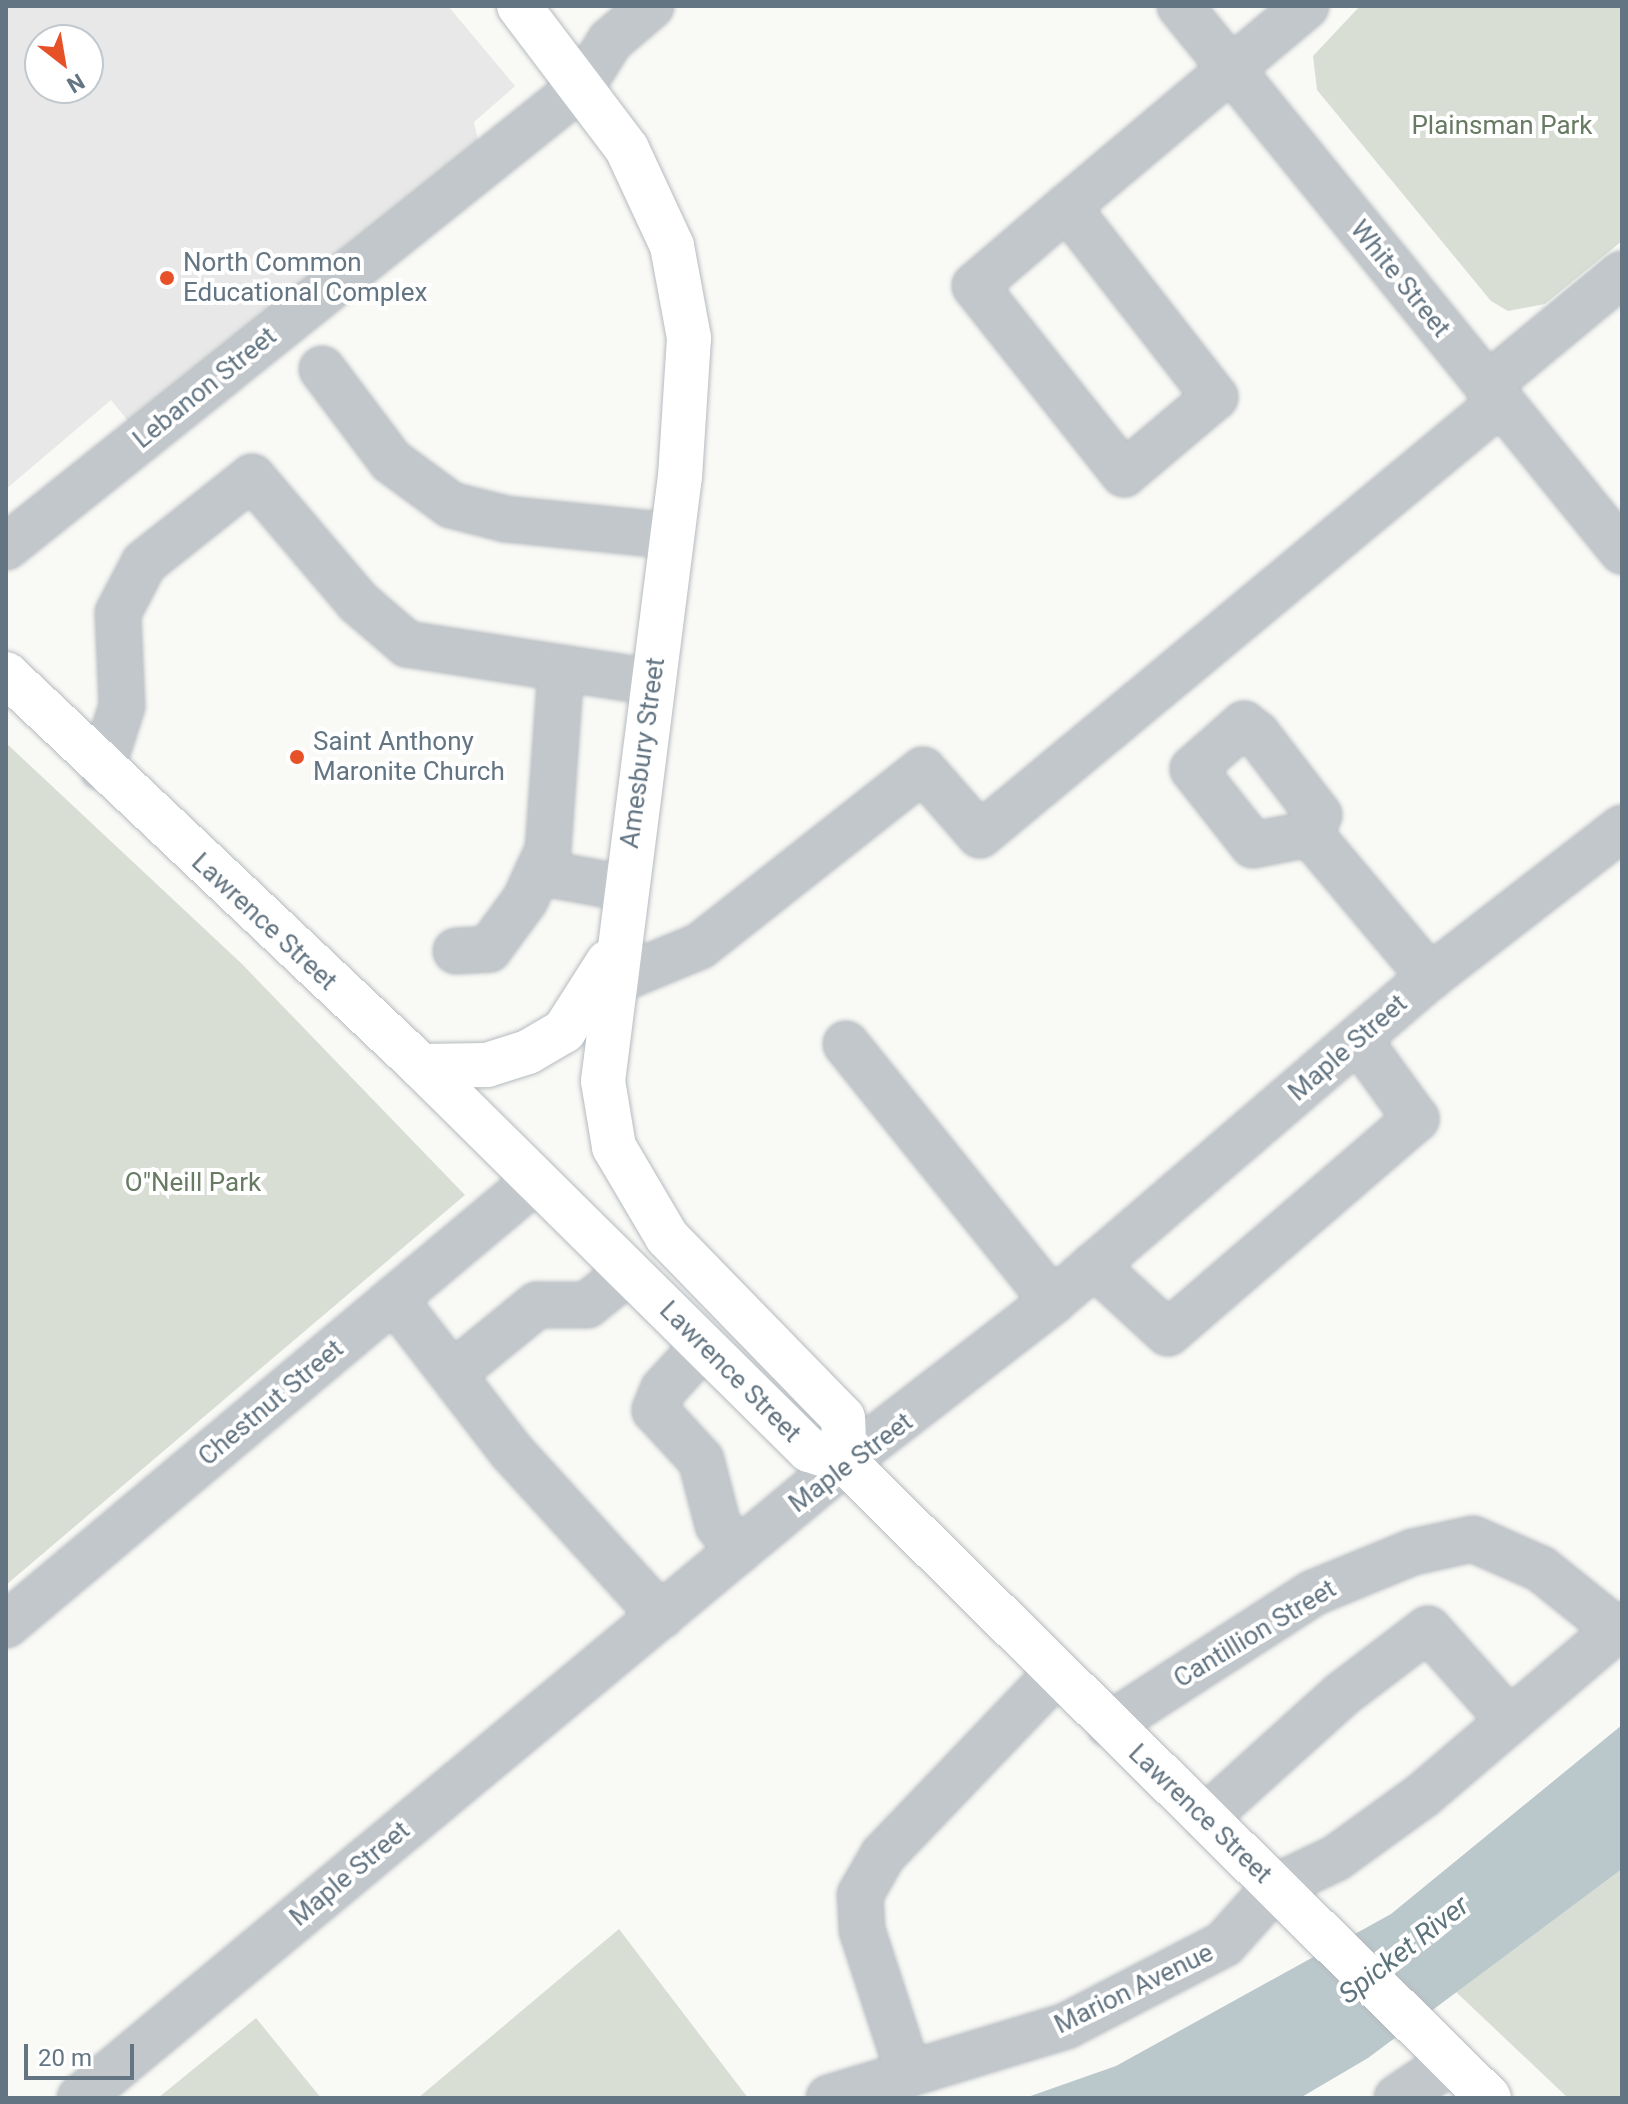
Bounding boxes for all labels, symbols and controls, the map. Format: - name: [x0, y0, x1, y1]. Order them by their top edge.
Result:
- north arrow: [24, 24, 104, 104]
- text: N: [62, 69, 89, 98]
- park label: Plainsman Park: [1411, 110, 1593, 142]
- street label: White Street: [1343, 214, 1457, 344]
- place label: North Common Educational Complex: [183, 247, 427, 308]
- marker: North Common Educational Complex: [158, 269, 176, 287]
- street label: Lebanon Street: [127, 321, 283, 455]
- street label: Amesbury Street: [614, 656, 672, 850]
- place label: Saint Anthony Maronite Church: [313, 726, 505, 788]
- marker: Saint Anthony Maronite Church: [288, 748, 306, 766]
- street label: Lawrence Street: [185, 847, 343, 997]
- street label: Maple Street: [1282, 988, 1414, 1108]
- park label: O"Neill Park: [125, 1167, 261, 1199]
- street label: Lawrence Street: [653, 1295, 807, 1449]
- street label: Chestnut Street: [192, 1333, 350, 1473]
- street label: Maple Street: [783, 1406, 919, 1520]
- street label: Cantillion Street: [1168, 1573, 1342, 1695]
- street label: Lawrence Street: [1122, 1738, 1278, 1890]
- street label: Maple Street: [284, 1815, 416, 1933]
- water label: Spicket River: [1332, 1889, 1476, 2011]
- street label: Marion Avenue: [1050, 1937, 1218, 2041]
- scale bar: [28, 2028, 138, 2078]
- text: 20 m: [38, 2044, 92, 2072]

